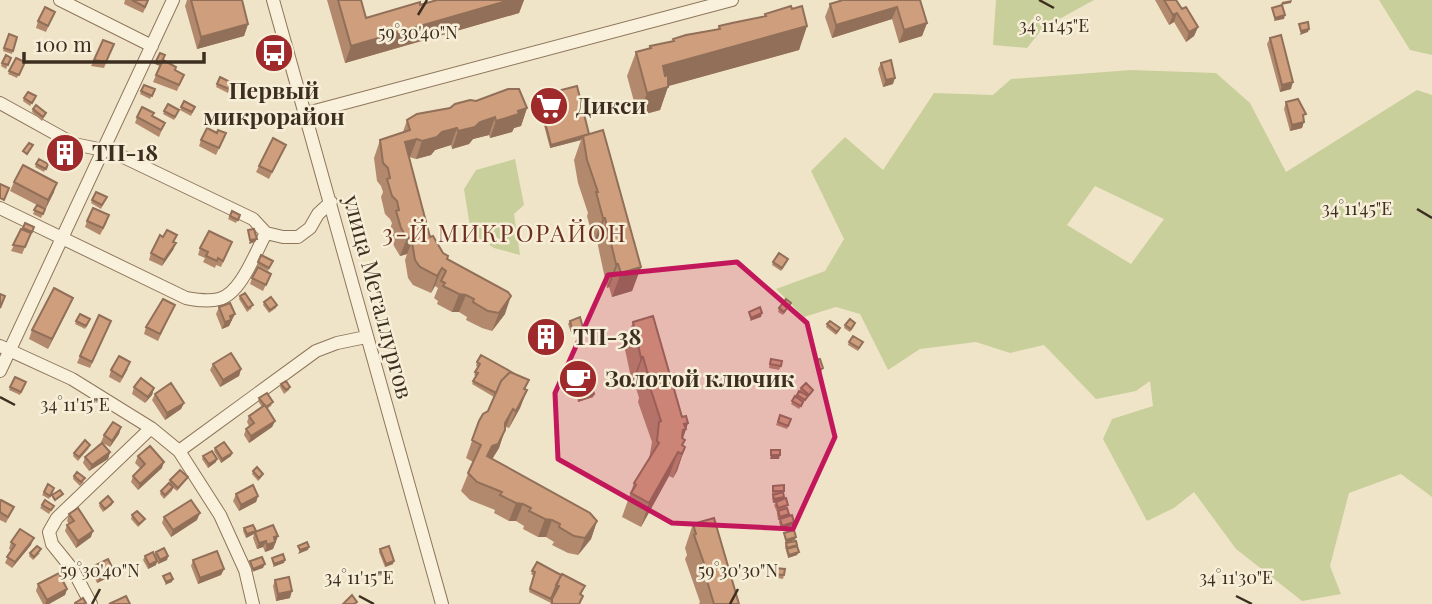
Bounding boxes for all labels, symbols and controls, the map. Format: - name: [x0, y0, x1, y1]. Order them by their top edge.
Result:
- text: 34°11'45"E: [1019, 13, 1089, 37]
- text: 59°30'40"N: [378, 20, 458, 44]
- scale bar: [24, 21, 205, 65]
- text: 100 m: [35, 29, 92, 57]
- bus stop icon: Первый микрорайон: [253, 32, 295, 74]
- place label: Первый микрорайон: [203, 74, 345, 131]
- supermarket icon: Дикси: [528, 85, 570, 127]
- place label: Дикси: [576, 89, 646, 120]
- building icon: ТП-18: [44, 132, 86, 174]
- place label: ТП-18: [92, 136, 158, 167]
- street label: улица Металлургов: [337, 190, 422, 402]
- text: 34°11'45"E: [1322, 196, 1392, 220]
- district label: 3-Й МИКРОРАЙОН: [382, 216, 628, 248]
- building icon: ТП-38: [525, 316, 567, 358]
- place label: ТП-38: [573, 320, 641, 351]
- cafe icon: Золотой ключик: [557, 358, 599, 400]
- place label: Золотой ключик: [605, 362, 795, 393]
- text: 34°11'15"E: [40, 392, 110, 416]
- text: 59°30'40"N: [60, 558, 140, 582]
- text: 59°30'30"N: [698, 558, 778, 582]
- text: 34°11'15"E: [324, 565, 394, 589]
- text: 34°11'30"E: [1199, 565, 1273, 589]

